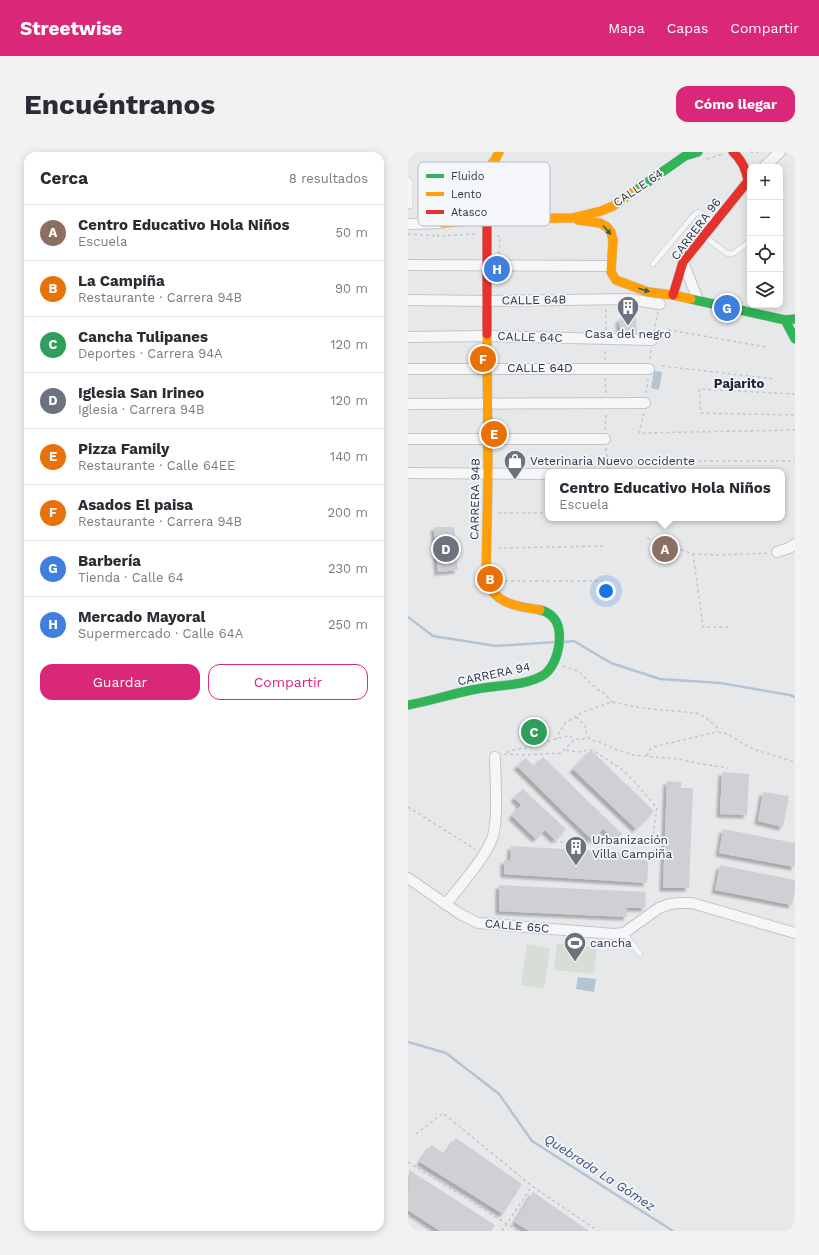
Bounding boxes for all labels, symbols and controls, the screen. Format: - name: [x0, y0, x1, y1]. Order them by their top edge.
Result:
- text: Streetwise: [20, 17, 123, 40]
- text: Mapa: [608, 20, 645, 36]
- text: Capas: [667, 20, 708, 36]
- text: Compartir: [730, 20, 799, 36]
- button: Cómo llegar: [676, 86, 795, 122]
- text: Encuéntranos: [24, 88, 215, 121]
- legend: [418, 162, 550, 226]
- map controls: [747, 164, 783, 308]
- button: +: [747, 164, 783, 200]
- street label: CALLE 64: [611, 166, 665, 210]
- text: Cerca: [40, 168, 88, 188]
- text: Fluido: [451, 170, 484, 183]
- text: 8 resultados: [289, 171, 368, 186]
- text: Lento: [451, 188, 482, 201]
- street label: CARRERA 96: [668, 195, 724, 263]
- button: −: [747, 200, 783, 236]
- text: Atasco: [451, 206, 487, 219]
- text: Centro Educativo Hola Niños: [78, 216, 289, 234]
- text: A: [49, 225, 57, 240]
- text: 50 m: [336, 225, 368, 240]
- one-way arrow: [603, 225, 612, 235]
- text: Escuela: [78, 234, 127, 249]
- button: locate: [747, 236, 783, 272]
- pin: H: [484, 254, 510, 284]
- text: La Campiña: [78, 272, 165, 290]
- button: layers: [747, 272, 783, 308]
- text: B: [49, 281, 57, 296]
- text: 90 m: [335, 281, 368, 296]
- one-way arrow: [638, 287, 650, 293]
- text: Restaurante · Carrera 94B: [78, 290, 242, 305]
- street label: CALLE 64B: [502, 292, 567, 308]
- pin: G: [714, 293, 740, 323]
- building icon: Casa del negro: [615, 294, 641, 327]
- place label: Casa del negro: [585, 327, 671, 341]
- text: Cancha Tulipanes: [78, 328, 208, 346]
- street label: CALLE 64C: [497, 329, 563, 345]
- text: C: [49, 337, 57, 352]
- text: 120 m: [330, 337, 368, 352]
- pin: F: [470, 344, 496, 374]
- text: Deportes · Carrera 94A: [78, 346, 223, 361]
- street label: CALLE 64D: [507, 361, 573, 375]
- district label: Pajarito: [714, 376, 764, 391]
- text: Iglesia San Irineo: [78, 384, 204, 402]
- text: D: [48, 393, 58, 408]
- text: 120 m: [330, 393, 368, 408]
- text: Iglesia · Carrera 94B: [78, 402, 205, 417]
- pin: E: [481, 419, 507, 449]
- text: Pizza Family: [78, 440, 169, 458]
- shop icon: Veterinaria Nuevo occidente: [502, 448, 528, 481]
- text: E: [49, 449, 57, 464]
- text: 140 m: [330, 449, 368, 464]
- place label: Veterinaria Nuevo occidente: [530, 454, 695, 468]
- text: Restaurante · Calle 64EE: [78, 458, 235, 473]
- street label: CARRERA 94B: [467, 458, 483, 540]
- popup: [545, 469, 785, 521]
- text: Centro Educativo Hola Niños: [559, 479, 771, 497]
- text: Asados El paisa: [78, 496, 193, 514]
- text: Escuela: [559, 497, 609, 512]
- text: F: [49, 505, 57, 520]
- text: 200 m: [327, 505, 368, 520]
- text: Restaurante · Carrera 94B: [78, 514, 242, 529]
- pin: D: [433, 534, 459, 564]
- pin: A: [652, 534, 678, 564]
- text: Barbería: [78, 552, 141, 570]
- text: G: [48, 561, 58, 576]
- text: 230 m: [328, 561, 368, 576]
- pin: B: [477, 564, 503, 594]
- text: Tienda · Calle 64: [78, 570, 184, 585]
- your location: [596, 581, 616, 601]
- text: Mercado Mayoral: [78, 608, 206, 626]
- text: H: [48, 617, 58, 632]
- text: 250 m: [328, 617, 368, 632]
- text: Supermercado · Calle 64A: [78, 626, 243, 641]
- street label: CARRERA 94: [456, 659, 532, 689]
- button: Guardar: [40, 664, 200, 700]
- button: Compartir: [208, 664, 368, 700]
- pin: C: [521, 717, 547, 747]
- place label: Urbanización Villa Campiña: [592, 833, 673, 861]
- building icon: Urbanización Villa Campiña: [563, 834, 589, 867]
- street label: CALLE 65C: [484, 916, 550, 936]
- sports icon: cancha: [562, 930, 588, 963]
- place label: cancha: [590, 936, 632, 950]
- water label: Quebrada La Gómez: [542, 1131, 658, 1214]

